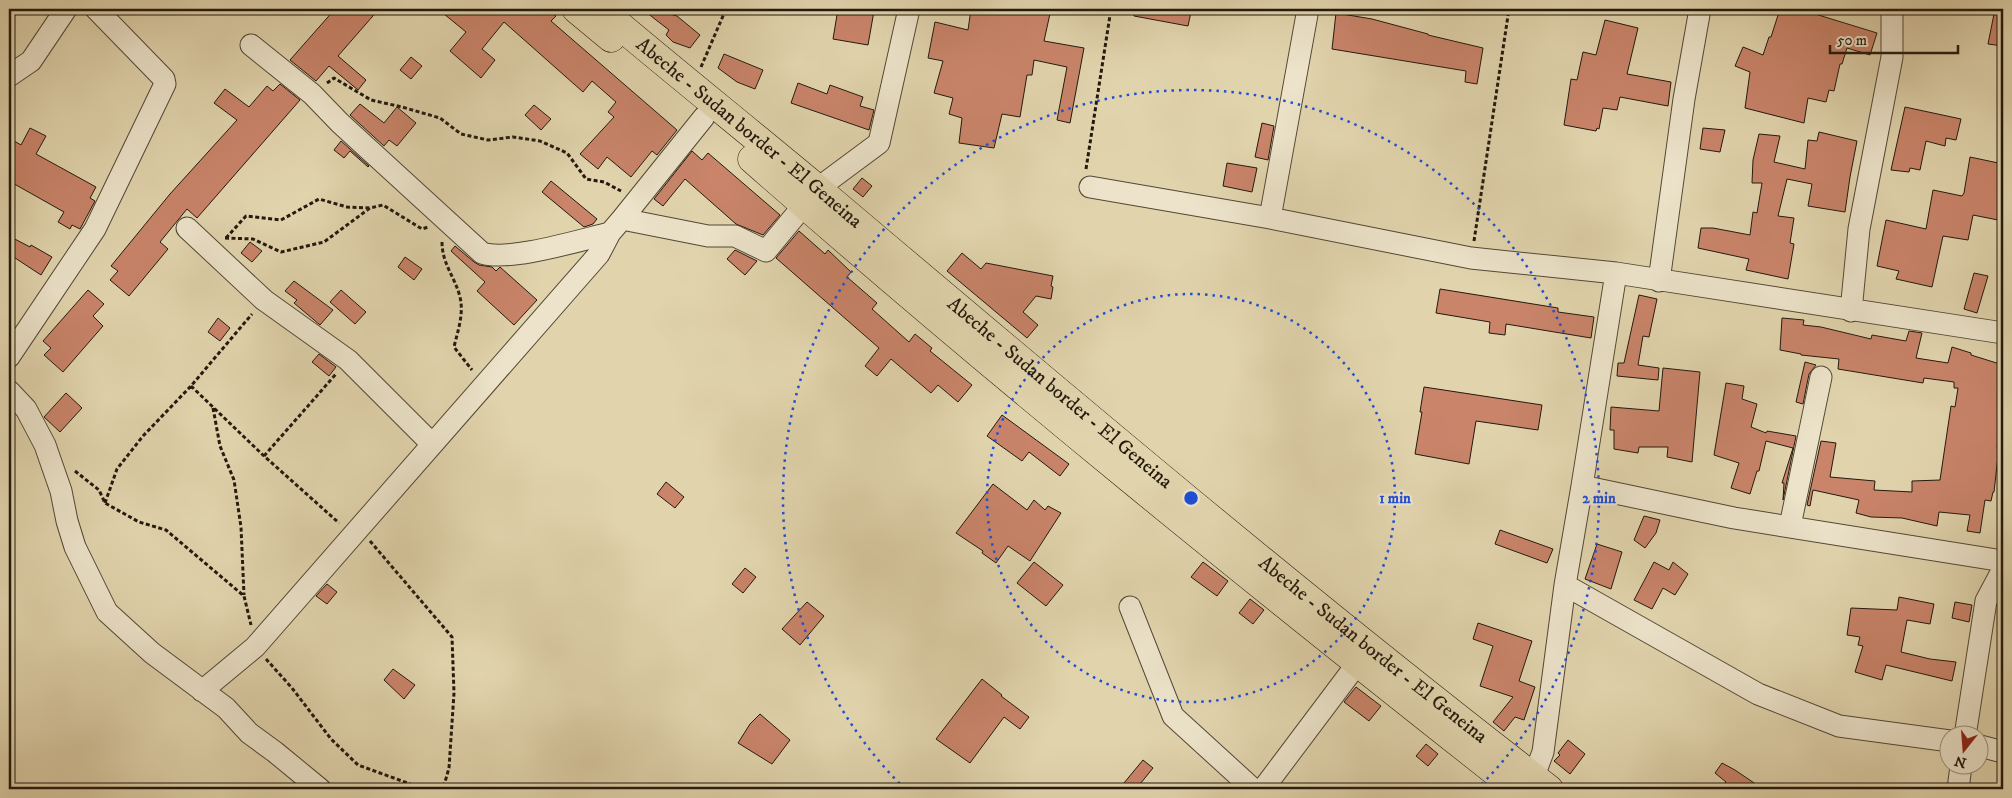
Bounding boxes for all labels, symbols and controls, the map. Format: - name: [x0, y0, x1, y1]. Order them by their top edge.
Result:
- scale bar: [1830, 22, 1957, 54]
- text: 50 m: [1837, 31, 1867, 50]
- street label: Abeche - Sudan border - El Geneina: [631, 32, 868, 234]
- street label: Abeche - Sudan border - El Geneina: [942, 291, 1178, 495]
- centre of rings: [1182, 489, 1200, 507]
- text: 1 min: [1379, 489, 1411, 508]
- text: 2 min: [1582, 489, 1616, 508]
- street label: Abeche - Sudan border - El Geneina: [1253, 550, 1493, 749]
- north arrow: [1940, 726, 1990, 776]
- text: N: [1952, 751, 1969, 772]

